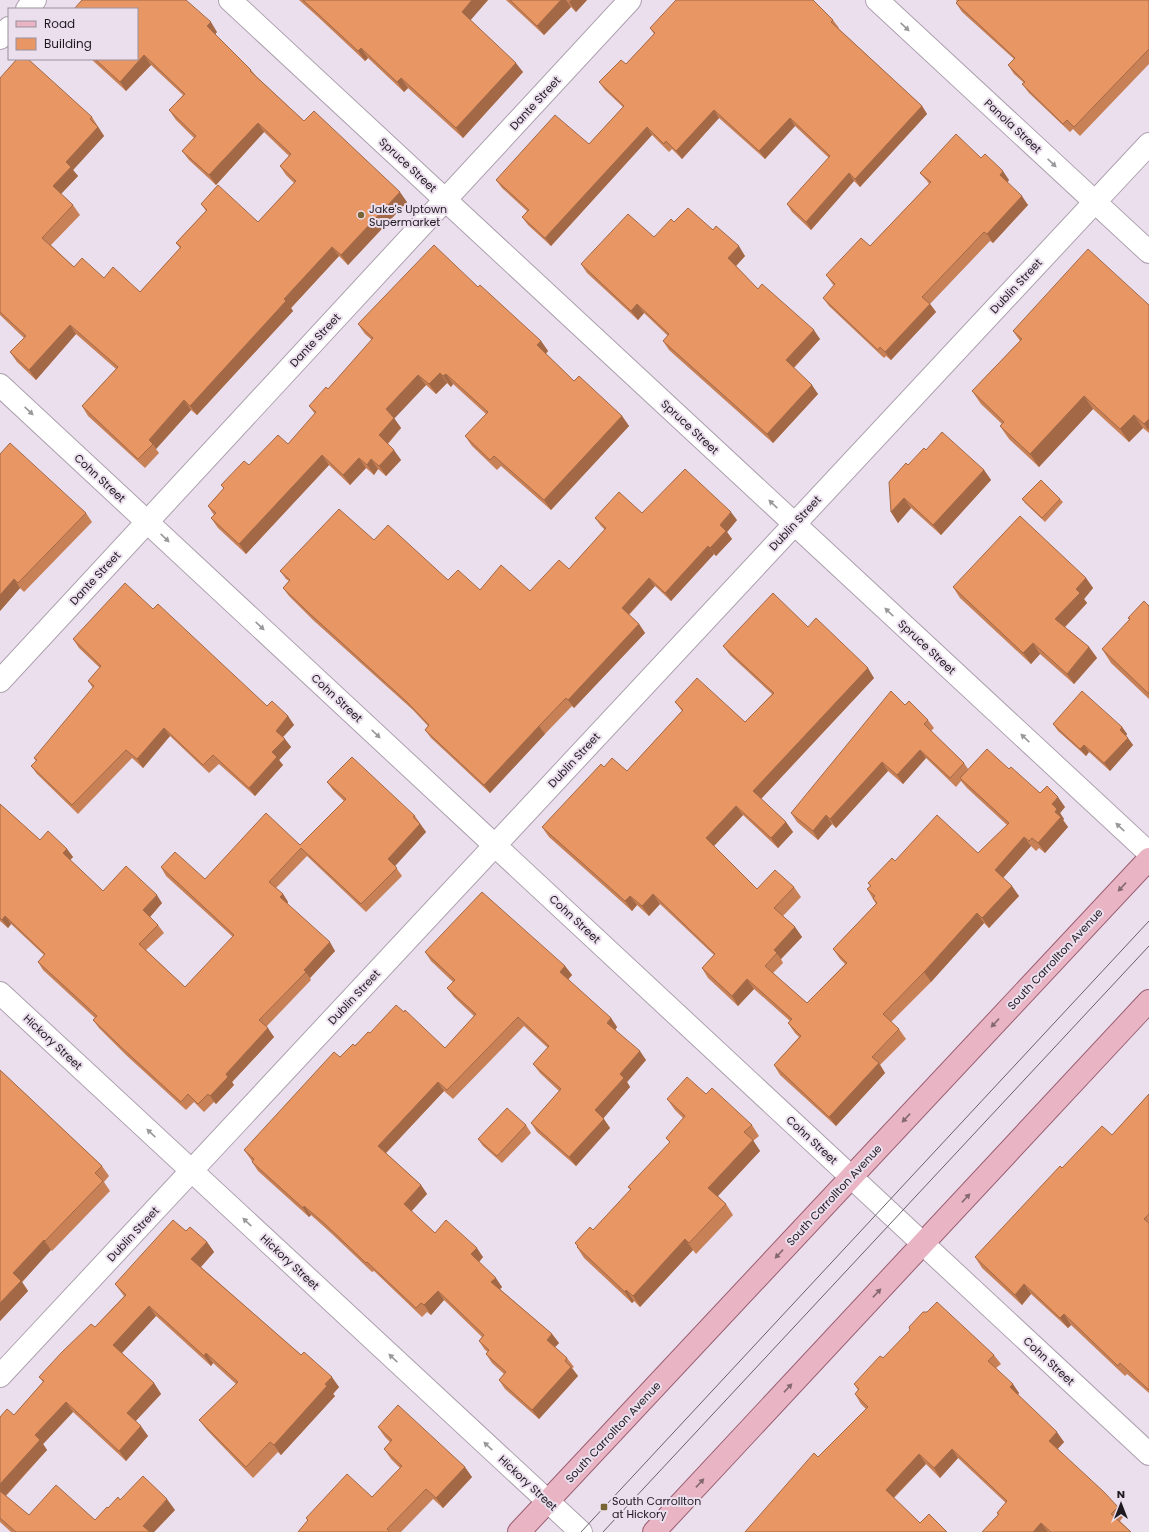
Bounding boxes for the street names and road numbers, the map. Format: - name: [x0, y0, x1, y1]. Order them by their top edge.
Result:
- street label: Dante Street: [506, 73, 564, 133]
- street label: Panola Street: [981, 95, 1045, 157]
- street label: Spruce Street: [376, 134, 440, 196]
- street label: Dublin Street: [986, 255, 1046, 317]
- street label: Dante Street: [286, 310, 344, 370]
- street label: Spruce Street: [658, 396, 722, 458]
- street label: Cohn Street: [71, 450, 129, 506]
- street label: Dublin Street: [765, 492, 825, 554]
- street label: Dante Street: [66, 548, 124, 608]
- street label: Spruce Street: [895, 616, 959, 678]
- street label: Cohn Street: [308, 670, 366, 726]
- street label: Dublin Street: [544, 729, 604, 791]
- street label: Cohn Street: [546, 891, 604, 947]
- street label: South Carrollton Avenue: [1004, 905, 1106, 1013]
- street label: Dublin Street: [324, 966, 384, 1028]
- street label: Hickory Street: [20, 1011, 86, 1073]
- street label: Cohn Street: [783, 1112, 841, 1168]
- street label: South Carrollton Avenue: [783, 1141, 885, 1249]
- street label: Dublin Street: [103, 1203, 163, 1265]
- street label: Hickory Street: [257, 1231, 323, 1293]
- street label: Cohn Street: [1020, 1333, 1078, 1389]
- street label: South Carrollton Avenue: [562, 1378, 664, 1486]
- street label: Hickory Street: [495, 1452, 561, 1514]

